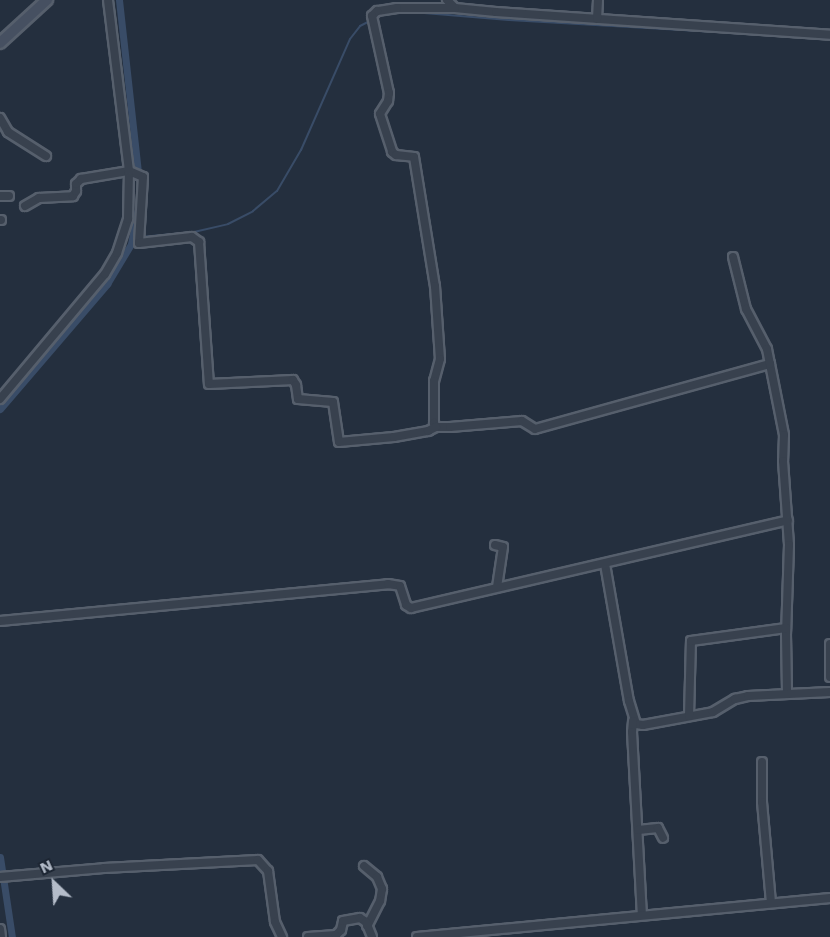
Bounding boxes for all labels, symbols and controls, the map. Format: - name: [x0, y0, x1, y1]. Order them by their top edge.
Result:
- north arrow: [24, 853, 84, 913]
- text: N: [37, 855, 56, 877]

